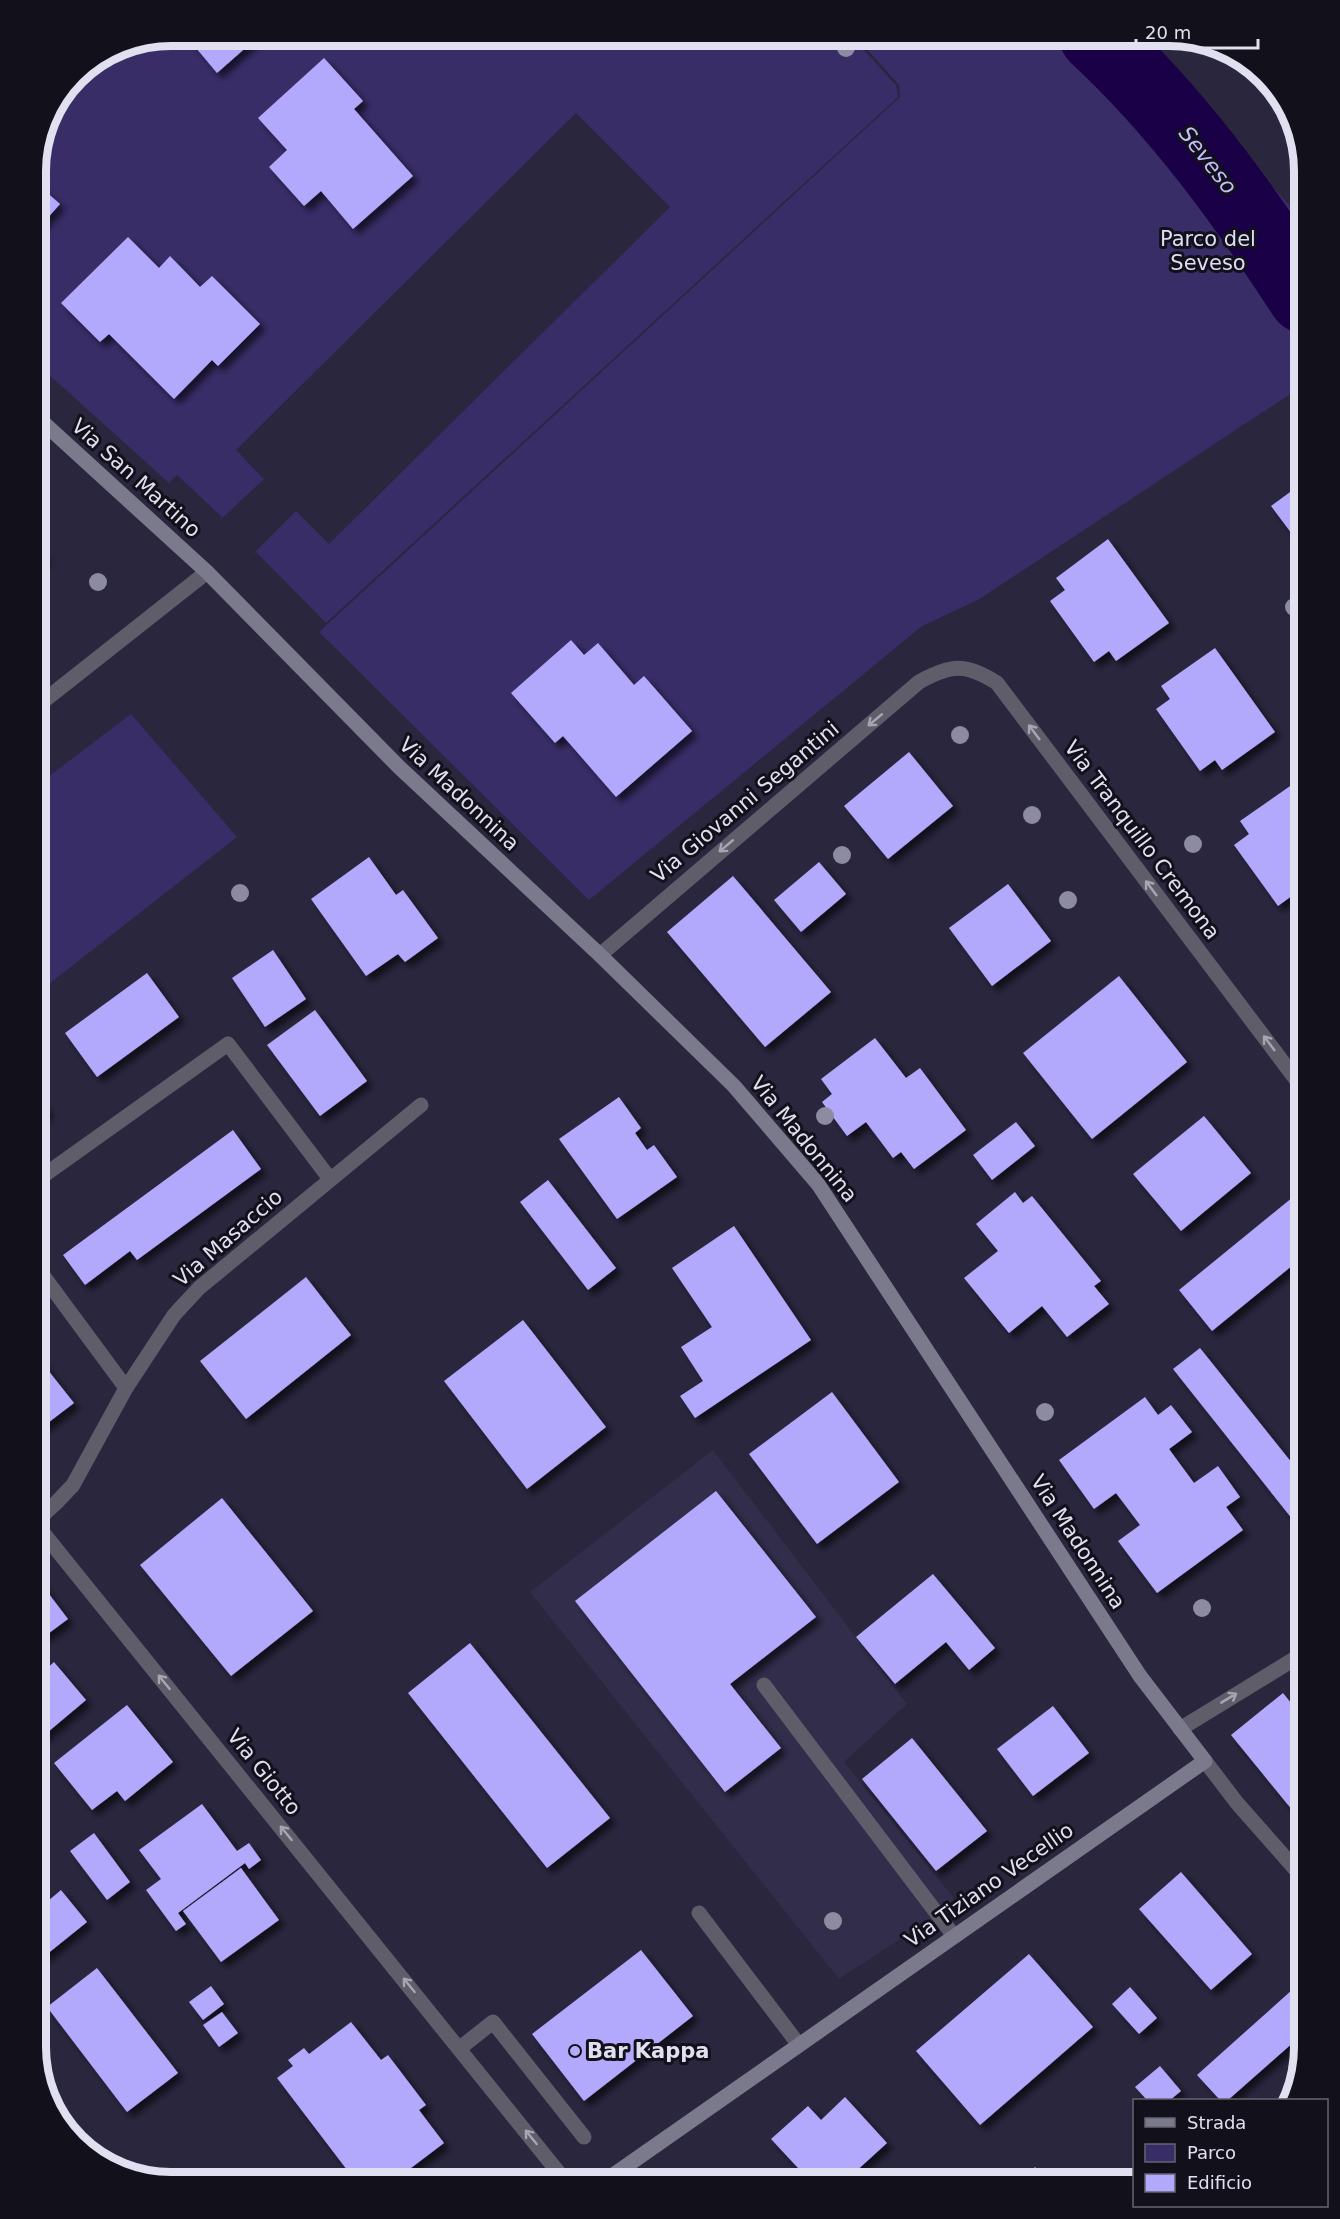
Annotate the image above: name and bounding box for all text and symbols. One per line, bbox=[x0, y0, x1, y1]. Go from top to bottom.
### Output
scale bar bbox=[1136, 12, 1258, 50]
text: 20 m bbox=[1145, 22, 1191, 43]
water label: Seveso bbox=[1174, 121, 1242, 199]
park label: Parco del Seveso bbox=[1160, 227, 1256, 275]
street label: Via San Martino bbox=[67, 414, 205, 542]
one-way arrow bbox=[868, 713, 883, 727]
street label: Via Giovanni Segantini bbox=[646, 716, 844, 888]
one-way arrow bbox=[1027, 724, 1040, 740]
street label: Via Madonnina bbox=[394, 732, 524, 856]
street label: Via Tranquillo Cremona bbox=[1059, 736, 1225, 944]
one-way arrow bbox=[719, 839, 734, 853]
one-way arrow bbox=[1145, 880, 1158, 896]
one-way arrow bbox=[1262, 1036, 1275, 1052]
street label: Via Madonnina bbox=[746, 1071, 862, 1207]
street label: Via Masaccio bbox=[169, 1184, 287, 1292]
street label: Via Madonnina bbox=[1026, 1470, 1130, 1614]
one-way arrow bbox=[157, 1674, 170, 1690]
one-way arrow bbox=[1220, 1691, 1237, 1703]
street label: Via Giotto bbox=[222, 1724, 306, 1820]
street label: Via Tiziano Vecellio bbox=[900, 1818, 1078, 1952]
one-way arrow bbox=[280, 1825, 293, 1841]
one-way arrow bbox=[402, 1977, 415, 1993]
place label: Bar Kappa bbox=[587, 2039, 710, 2063]
marker: Bar Kappa bbox=[568, 2044, 582, 2058]
legend bbox=[1133, 2099, 1328, 2207]
text: Strada bbox=[1187, 2112, 1246, 2133]
one-way arrow bbox=[524, 2129, 537, 2145]
text: Parco bbox=[1187, 2142, 1236, 2163]
text: Edificio bbox=[1187, 2172, 1252, 2193]

